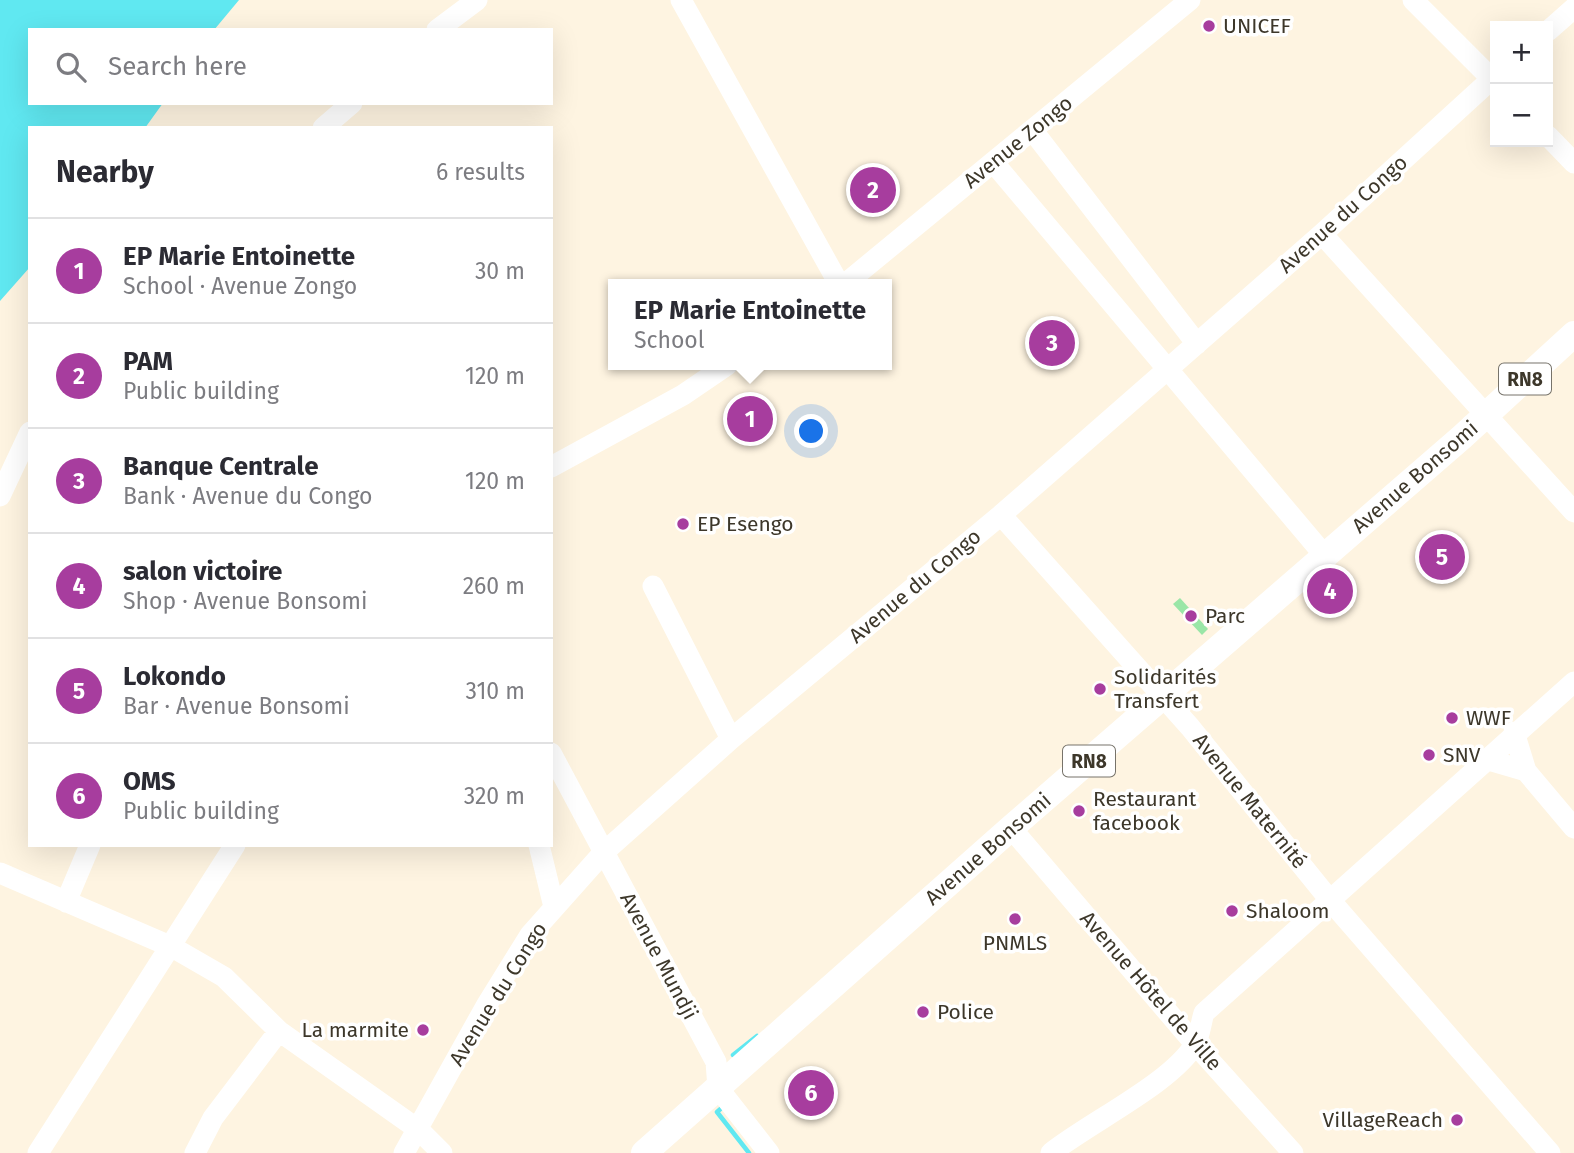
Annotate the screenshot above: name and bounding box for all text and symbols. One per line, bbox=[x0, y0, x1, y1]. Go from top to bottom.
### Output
place label: UNICEF bbox=[1223, 13, 1291, 39]
marker: UNICEF bbox=[1201, 18, 1217, 34]
map controls bbox=[1490, 21, 1553, 147]
button: + bbox=[1490, 21, 1553, 84]
search box bbox=[28, 28, 553, 105]
icon: search bbox=[52, 48, 90, 86]
text: Search here bbox=[108, 51, 247, 82]
button: − bbox=[1490, 84, 1553, 147]
street label: Avenue Zongo bbox=[958, 90, 1078, 194]
street label: Avenue du Congo bbox=[1273, 149, 1413, 279]
text: Nearby bbox=[56, 154, 154, 190]
text: 6 results bbox=[436, 158, 525, 186]
pin: 2 bbox=[850, 164, 896, 216]
text: EP Marie Entoinette bbox=[123, 241, 355, 272]
text: 1 bbox=[74, 257, 84, 285]
text: 30 m bbox=[475, 257, 525, 285]
text: School · Avenue Zongo bbox=[123, 272, 357, 300]
popup bbox=[608, 279, 892, 370]
text: EP Marie Entoinette bbox=[634, 295, 866, 326]
pin: 3 bbox=[1029, 317, 1075, 369]
text: School bbox=[634, 326, 705, 354]
text: PAM bbox=[123, 346, 173, 377]
text: 2 bbox=[73, 362, 85, 390]
text: 120 m bbox=[465, 362, 525, 390]
road number: RN8 bbox=[1499, 364, 1551, 394]
text: Public building bbox=[123, 377, 279, 405]
pin: 1 bbox=[727, 393, 773, 445]
your location bbox=[794, 414, 828, 448]
street label: Avenue Bonsomi bbox=[1347, 415, 1483, 539]
text: Banque Centrale bbox=[123, 451, 319, 482]
text: 3 bbox=[73, 467, 85, 495]
text: 120 m bbox=[465, 467, 525, 495]
text: Bank · Avenue du Congo bbox=[123, 482, 372, 510]
place label: EP Esengo bbox=[697, 511, 794, 537]
marker: EP Esengo bbox=[675, 516, 691, 532]
street label: Avenue du Congo bbox=[844, 523, 986, 649]
pin: 5 bbox=[1419, 531, 1465, 583]
text: salon victoire bbox=[123, 556, 282, 587]
pin: 4 bbox=[1307, 565, 1353, 617]
text: 4 bbox=[73, 572, 86, 600]
text: 260 m bbox=[463, 572, 525, 600]
text: Shop · Avenue Bonsomi bbox=[123, 587, 368, 615]
place label: Parc bbox=[1205, 603, 1245, 629]
marker: Parc bbox=[1183, 608, 1199, 624]
text: Lokondo bbox=[123, 661, 226, 692]
place label: Solidarités Transfert bbox=[1114, 664, 1217, 714]
text: 5 bbox=[73, 677, 85, 705]
text: 310 m bbox=[465, 677, 525, 705]
marker: Solidarités Transfert bbox=[1092, 681, 1108, 697]
text: Bar · Avenue Bonsomi bbox=[123, 692, 350, 720]
place label: WWF bbox=[1466, 705, 1511, 731]
marker: WWF bbox=[1444, 710, 1460, 726]
street label: Avenue Maternité bbox=[1187, 728, 1313, 874]
place label: SNV bbox=[1443, 742, 1481, 768]
road number: RN8 bbox=[1063, 746, 1115, 776]
marker: SNV bbox=[1421, 747, 1437, 763]
text: OMS bbox=[123, 766, 176, 797]
text: 6 bbox=[73, 782, 85, 810]
text: 320 m bbox=[464, 782, 525, 810]
place label: Restaurant facebook bbox=[1093, 786, 1197, 836]
street label: Avenue Bonsomi bbox=[920, 787, 1056, 911]
text: Public building bbox=[123, 797, 279, 825]
marker: Restaurant facebook bbox=[1071, 803, 1087, 819]
street label: Avenue Mundji bbox=[615, 888, 703, 1024]
place label: Shaloom bbox=[1246, 898, 1330, 924]
marker: Shaloom bbox=[1224, 903, 1240, 919]
street label: Avenue Hôtel de Ville bbox=[1075, 906, 1227, 1076]
marker: PNMLS bbox=[1007, 911, 1023, 927]
street label: Avenue du Congo bbox=[443, 917, 553, 1071]
place label: PNMLS bbox=[983, 930, 1047, 956]
place label: Police bbox=[937, 999, 994, 1025]
marker: Police bbox=[915, 1004, 931, 1020]
place label: La marmite bbox=[302, 1017, 409, 1043]
marker: La marmite bbox=[415, 1022, 431, 1038]
pin: 6 bbox=[788, 1067, 834, 1119]
place label: VillageReach bbox=[1323, 1107, 1443, 1133]
marker: VillageReach bbox=[1449, 1112, 1465, 1128]

